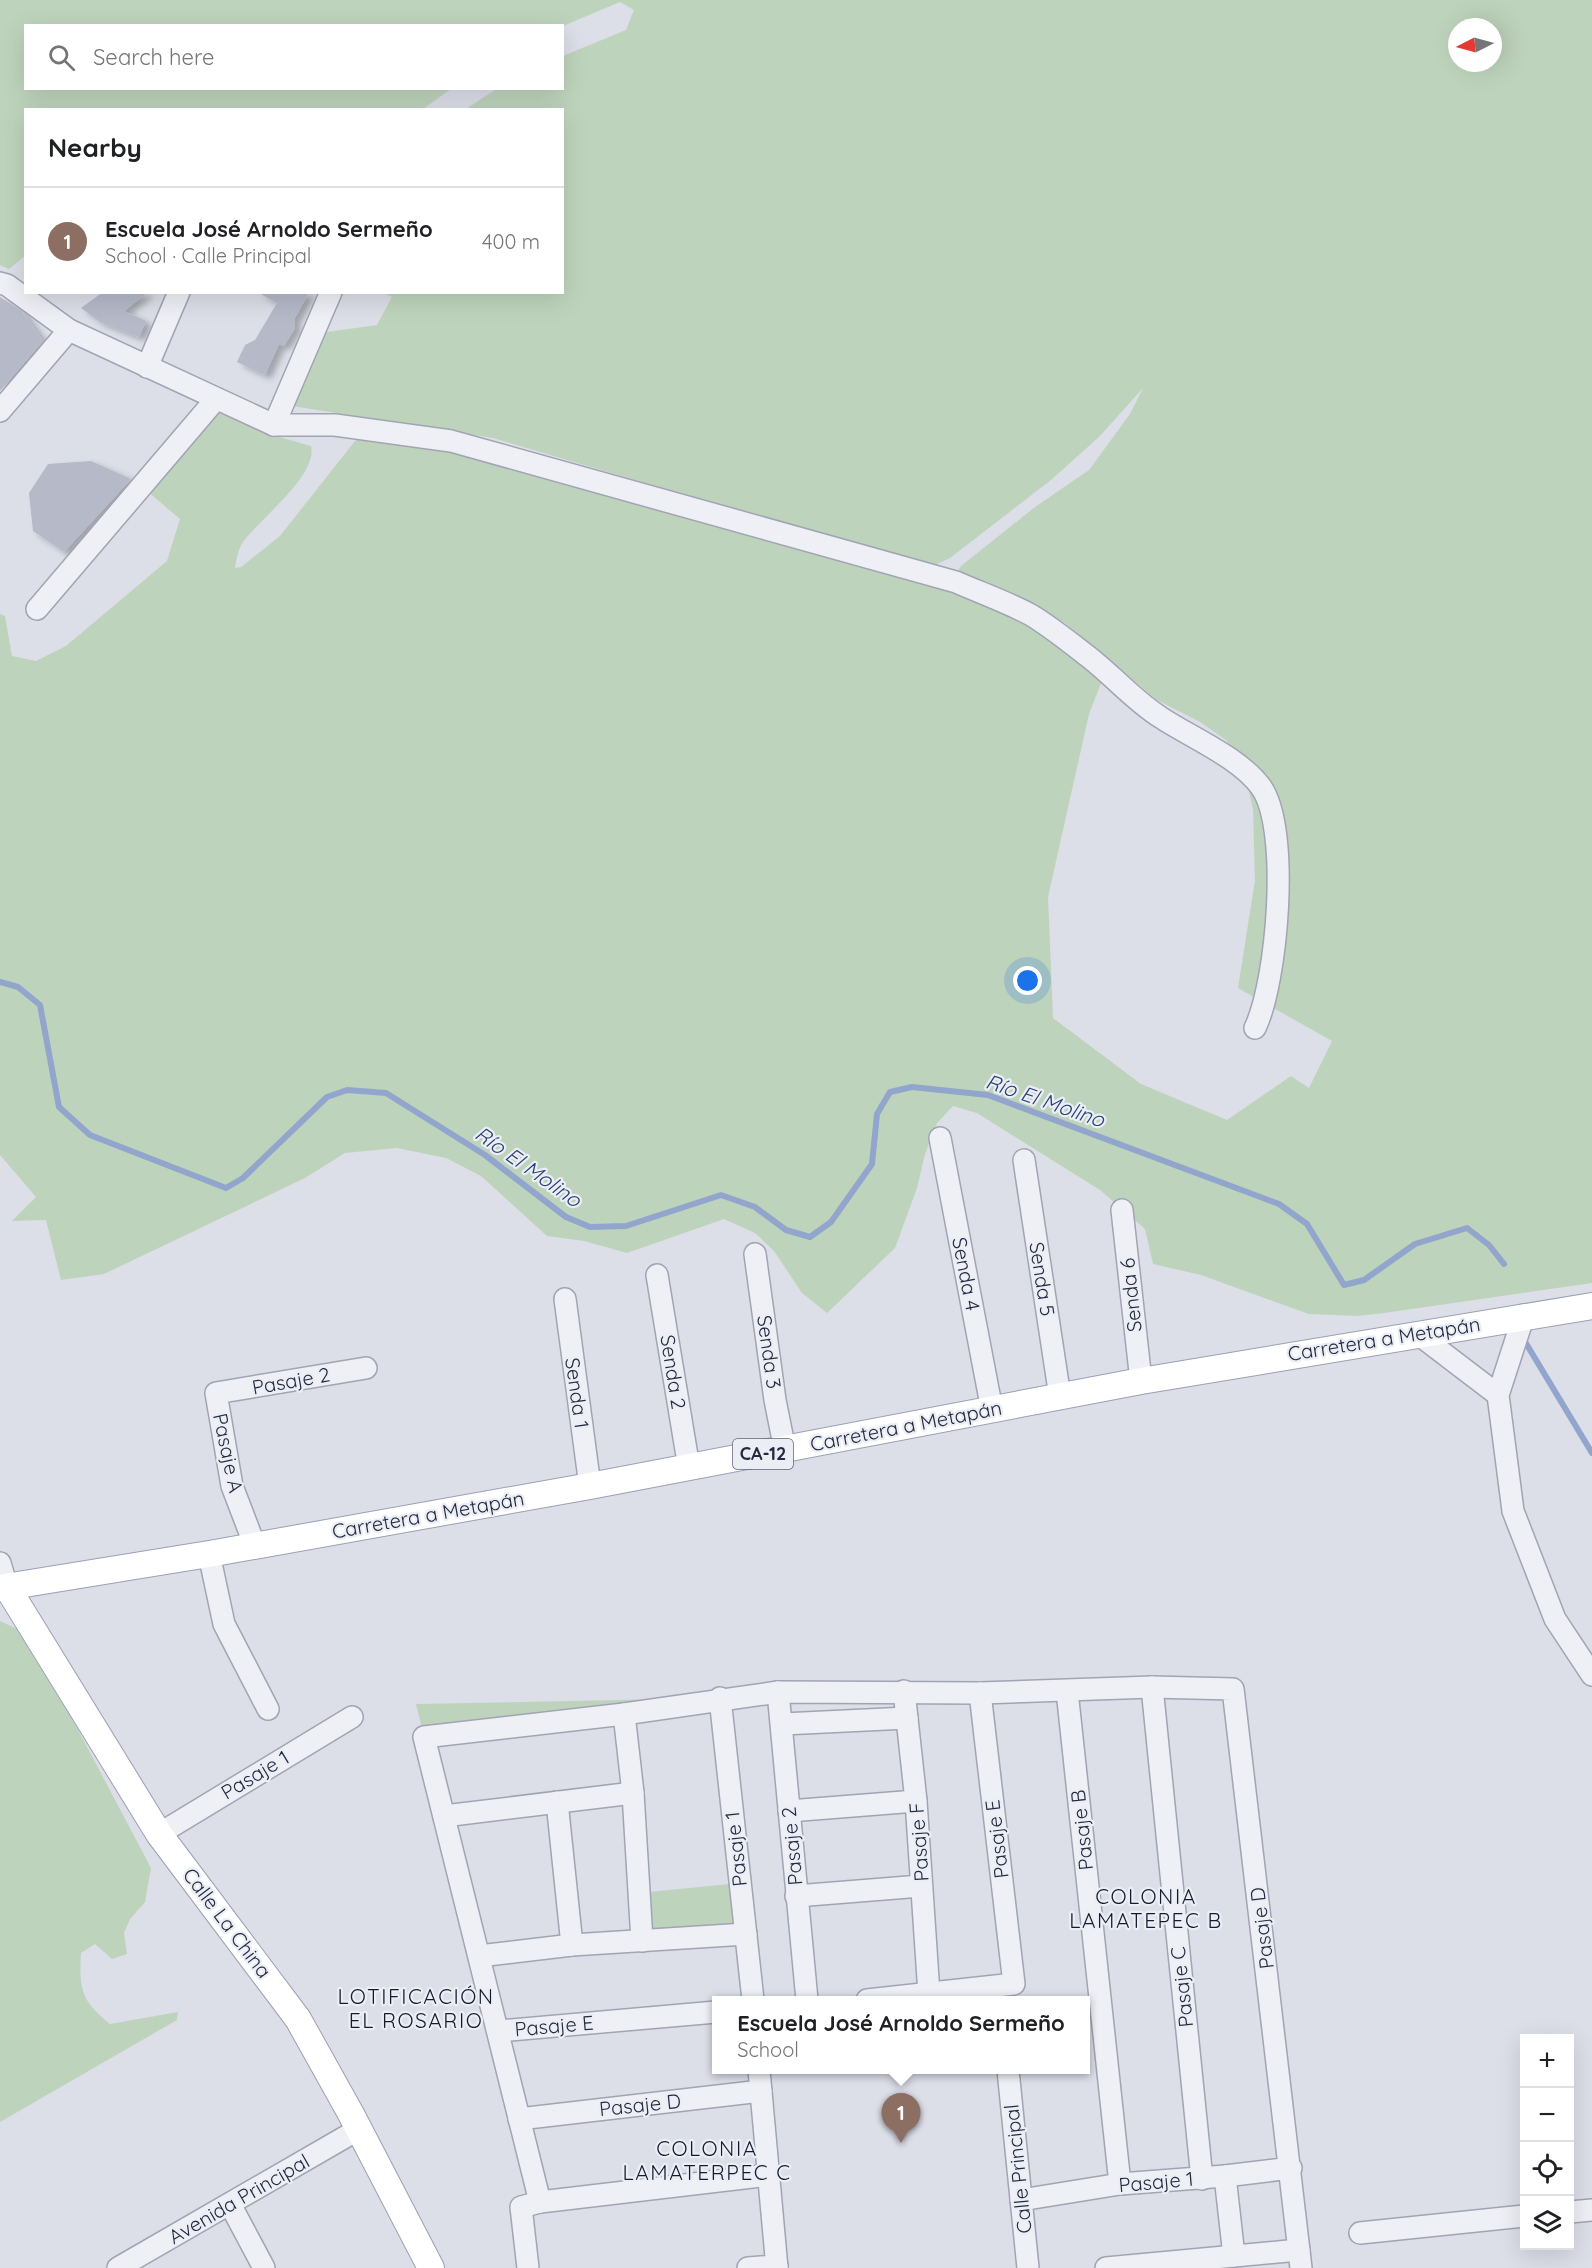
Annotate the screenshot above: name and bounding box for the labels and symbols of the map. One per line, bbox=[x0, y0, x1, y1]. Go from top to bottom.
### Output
north arrow bbox=[1448, 18, 1502, 72]
your location bbox=[1013, 966, 1042, 995]
water label: Río El Molino bbox=[983, 1068, 1109, 1133]
water label: Río El Molino bbox=[470, 1120, 588, 1213]
street label: Senda 4 bbox=[947, 1235, 986, 1313]
street label: Senda 5 bbox=[1024, 1240, 1061, 1318]
street label: Senda 6 bbox=[1114, 1256, 1147, 1333]
street label: Carretera a Metapán bbox=[1286, 1311, 1482, 1366]
street label: Senda 3 bbox=[752, 1313, 787, 1390]
street label: Senda 2 bbox=[655, 1333, 692, 1411]
street label: Senda 1 bbox=[560, 1356, 595, 1430]
street label: Pasaje 2 bbox=[250, 1361, 332, 1400]
street label: Carretera a Metapán bbox=[808, 1395, 1004, 1456]
street label: Pasaje A bbox=[208, 1411, 249, 1495]
road number: CA-12 bbox=[733, 1439, 793, 1469]
street label: Carretera a Metapán bbox=[330, 1485, 526, 1544]
street label: Pasaje 1 bbox=[216, 1744, 293, 1805]
street label: Pasaje B bbox=[1065, 1789, 1098, 1872]
street label: Pasaje E bbox=[979, 1798, 1014, 1880]
street label: Pasaje F bbox=[903, 1802, 934, 1882]
street label: Pasaje 2 bbox=[776, 1806, 807, 1886]
street label: Pasaje 1 bbox=[719, 1810, 752, 1888]
street label: Calle La China bbox=[178, 1863, 277, 1983]
district label: COLONIA LAMATEPEC B bbox=[1069, 1883, 1223, 1933]
street label: Pasaje D bbox=[1244, 1886, 1279, 1970]
street label: Pasaje C bbox=[1165, 1946, 1198, 2029]
district label: LOTIFICACIÓN EL ROSARIO bbox=[337, 1983, 495, 2033]
street label: Pasaje E bbox=[513, 2010, 594, 2041]
street label: Pasaje D bbox=[598, 2088, 682, 2121]
pin: 1 bbox=[882, 2094, 920, 2143]
street label: Calle Principal bbox=[998, 2103, 1037, 2235]
district label: COLONIA LAMATERPEC C bbox=[623, 2135, 791, 2185]
street label: Avenida Principal bbox=[164, 2148, 314, 2249]
street label: Pasaje 1 bbox=[1117, 2166, 1194, 2197]

